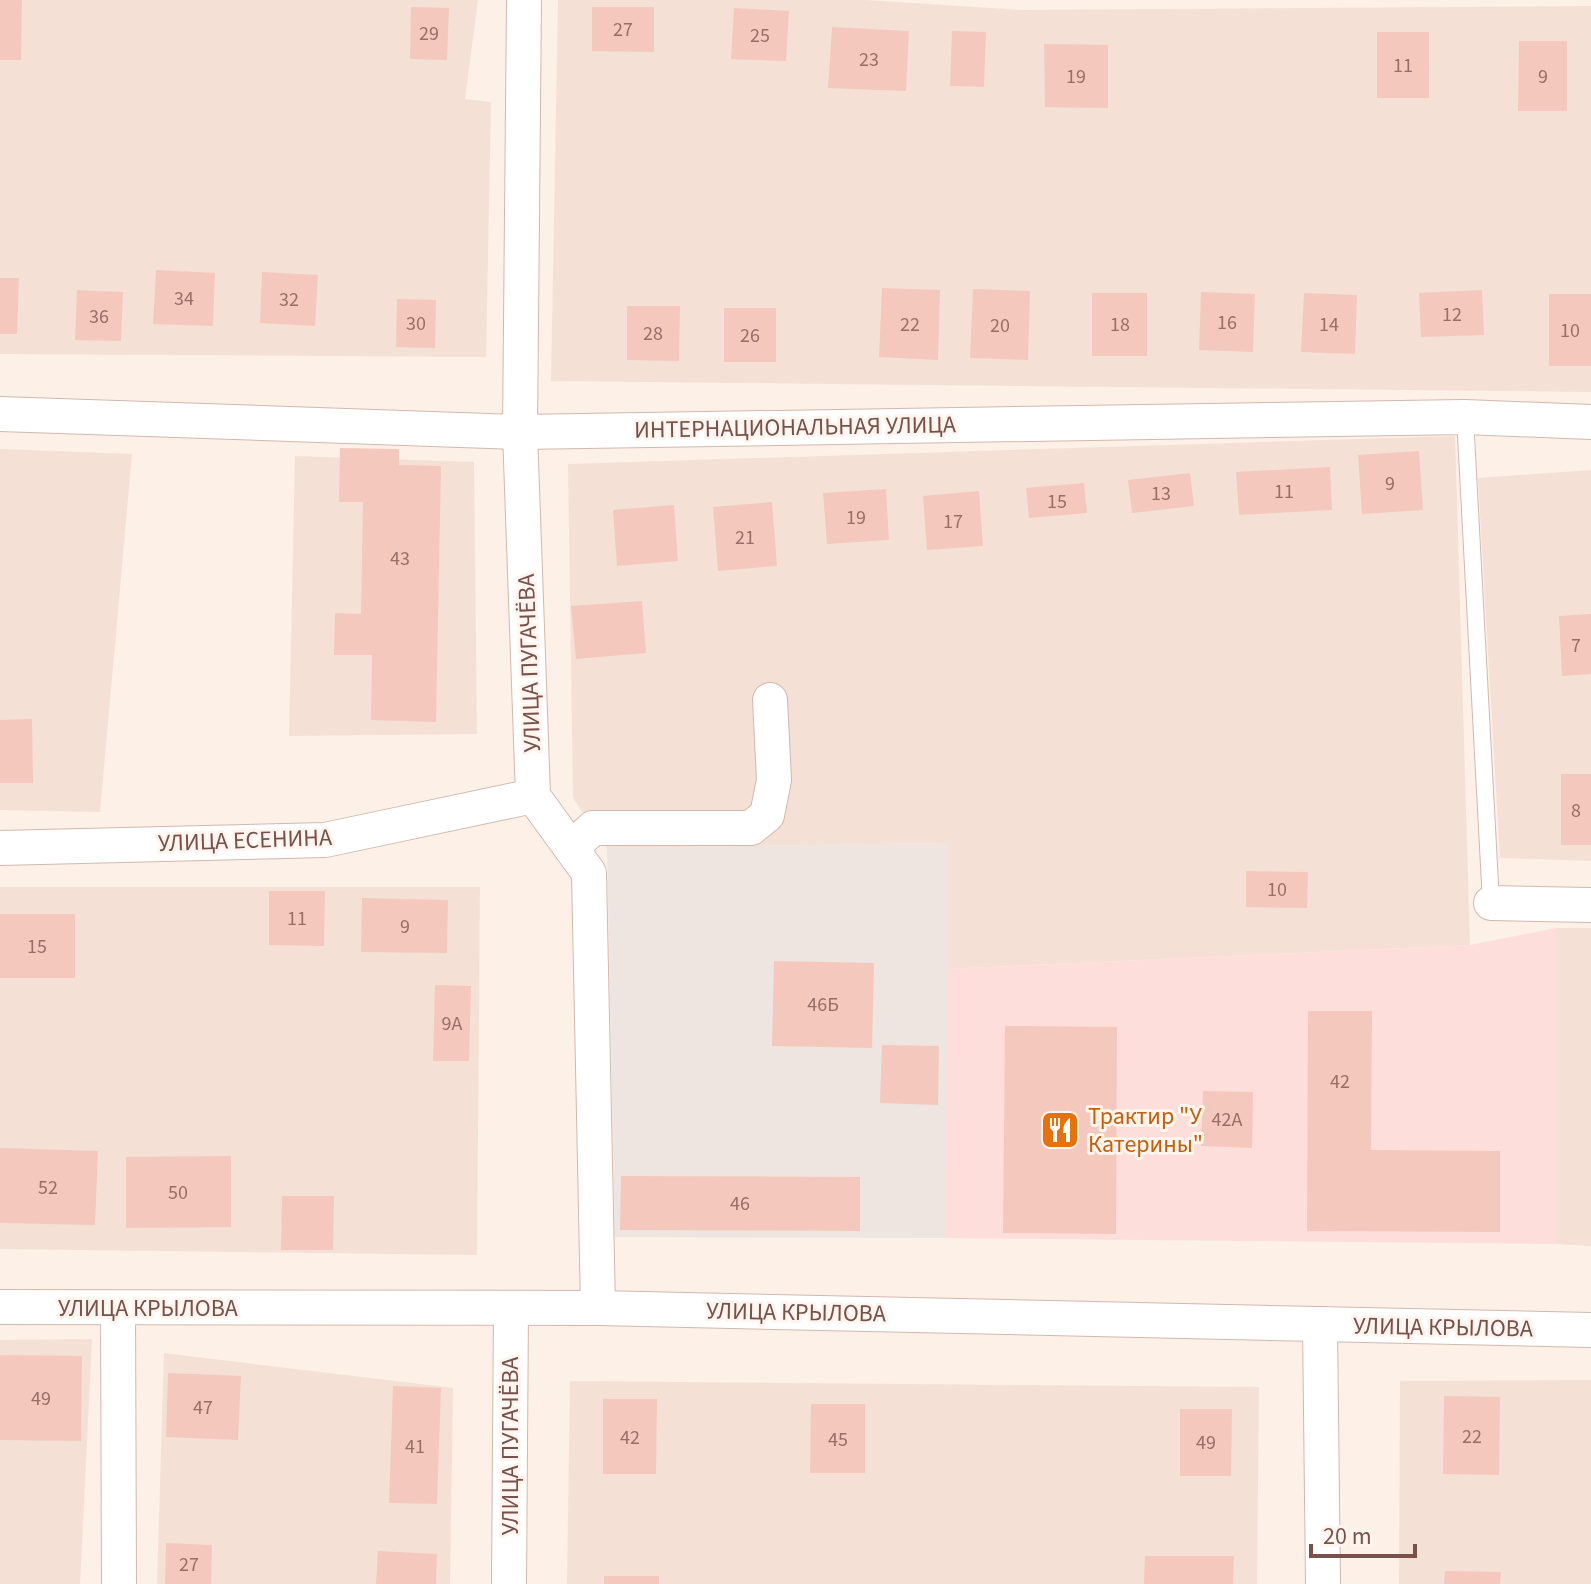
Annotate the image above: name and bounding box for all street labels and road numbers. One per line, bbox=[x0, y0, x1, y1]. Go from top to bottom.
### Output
street label: ИНТЕРНАЦИОНАЛЬНАЯ УЛИЦА bbox=[634, 407, 956, 448]
street label: УЛИЦА ПУГАЧЁВА bbox=[509, 573, 550, 753]
street label: УЛИЦА ЕСЕНИНА bbox=[157, 820, 333, 861]
street label: УЛИЦА КРЫЛОВА bbox=[58, 1291, 238, 1326]
street label: УЛИЦА КРЫЛОВА bbox=[706, 1293, 886, 1332]
street label: УЛИЦА КРЫЛОВА bbox=[1353, 1308, 1533, 1347]
street label: УЛИЦА ПУГАЧЁВА bbox=[493, 1357, 528, 1535]

